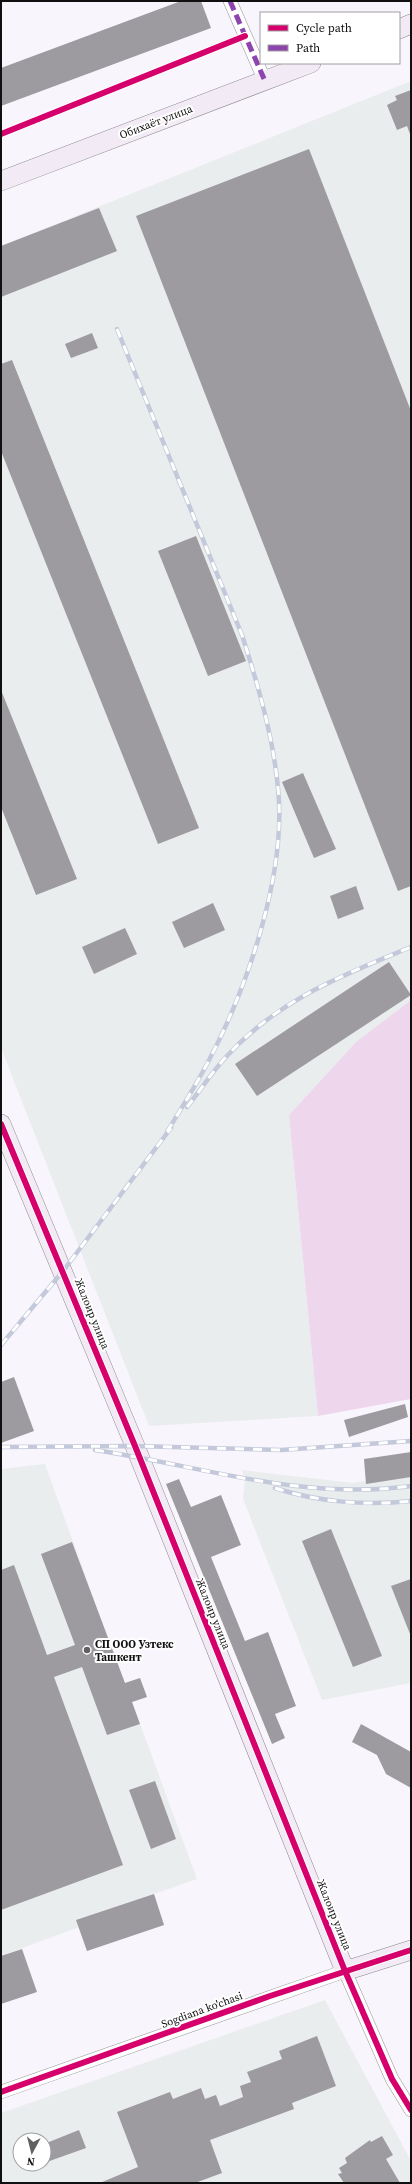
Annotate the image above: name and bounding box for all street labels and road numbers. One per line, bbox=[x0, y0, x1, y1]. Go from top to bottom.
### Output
street label: Обихаёт улица bbox=[117, 101, 195, 143]
street label: Жалоир улица bbox=[71, 1276, 113, 1352]
street label: Жалоир улица bbox=[192, 1576, 234, 1652]
street label: Жалоир улица bbox=[313, 1877, 355, 1953]
street label: Sogdiana ko'chasi bbox=[159, 1988, 245, 2032]

